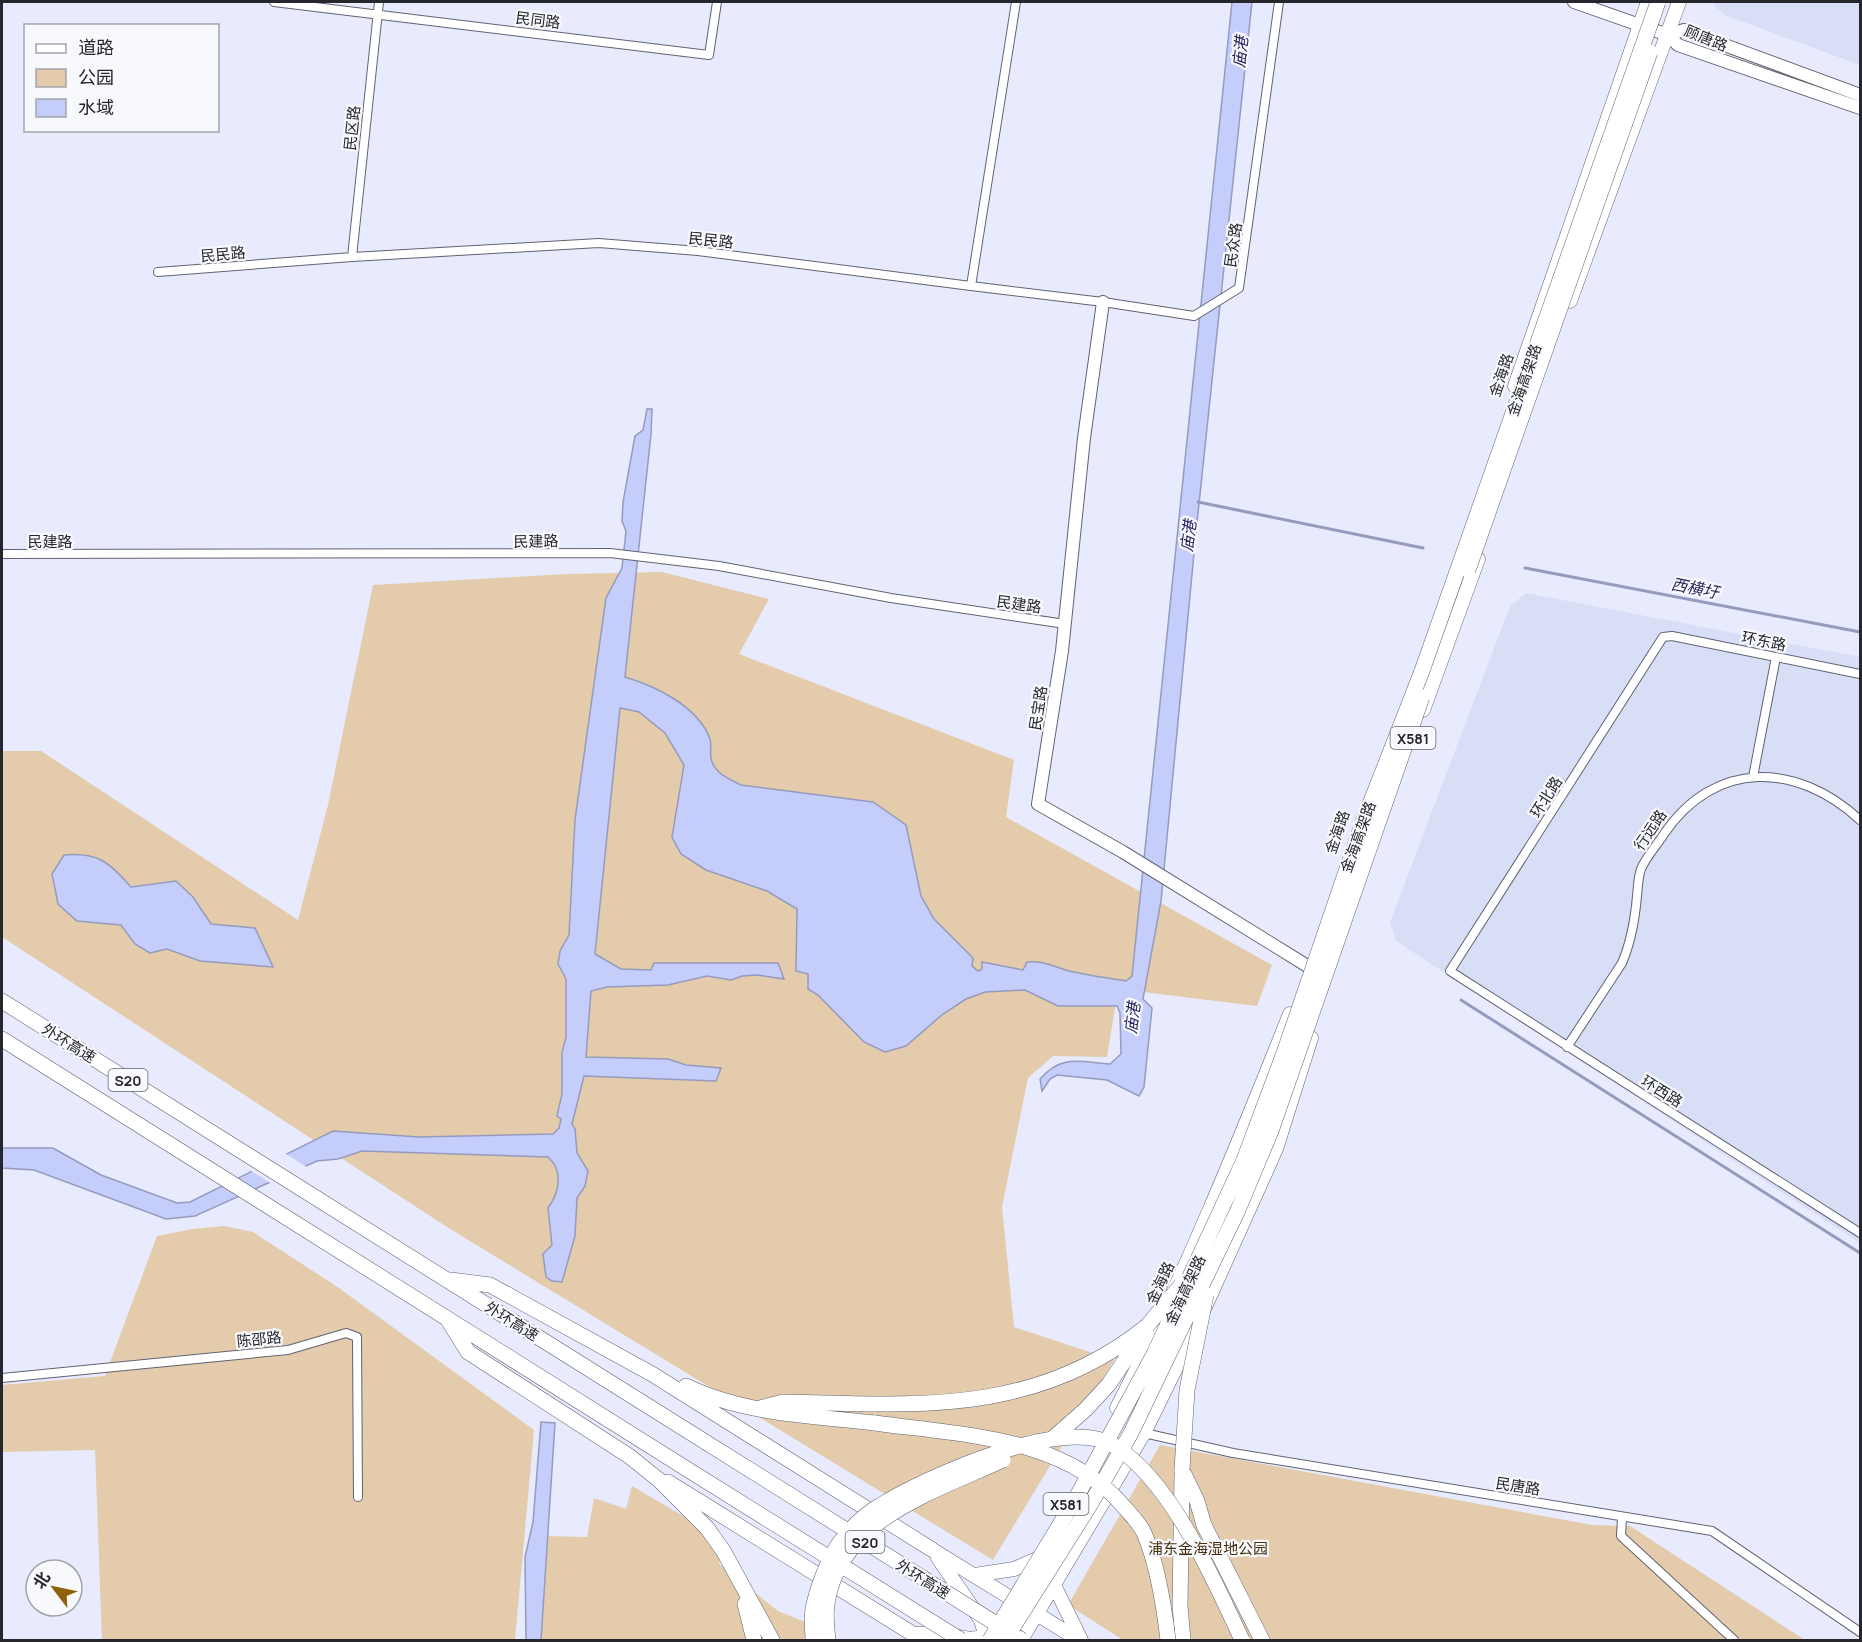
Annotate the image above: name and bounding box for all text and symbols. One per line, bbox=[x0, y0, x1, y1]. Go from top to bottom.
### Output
street label: 民同路 bbox=[514, 7, 562, 33]
street label: 顾唐路 bbox=[1681, 20, 1731, 56]
legend bbox=[24, 24, 219, 132]
water label: 庙港 bbox=[1227, 33, 1253, 69]
text: 道路 bbox=[78, 35, 114, 59]
text: 公园 bbox=[78, 65, 114, 89]
text: 水域 bbox=[78, 95, 114, 119]
street label: 民区路 bbox=[339, 105, 365, 151]
street label: 民众路 bbox=[1219, 221, 1247, 269]
street label: 民民路 bbox=[688, 227, 734, 253]
street label: 民民路 bbox=[200, 242, 246, 266]
street label: 金海高架路 bbox=[1502, 341, 1546, 419]
street label: 金海路 bbox=[1484, 350, 1518, 400]
water label: 庙港 bbox=[1175, 517, 1201, 553]
street label: 民建路 bbox=[513, 530, 559, 552]
street label: 民建路 bbox=[27, 531, 73, 552]
water label: 西横圩 bbox=[1669, 573, 1723, 604]
street label: 民建路 bbox=[995, 590, 1043, 618]
street label: 环东路 bbox=[1740, 626, 1788, 656]
street label: 民宝路 bbox=[1024, 684, 1052, 732]
road number: X581 bbox=[1390, 727, 1436, 749]
street label: 环北路 bbox=[1525, 772, 1567, 822]
street label: 金海高架路 bbox=[1335, 798, 1381, 876]
street label: 行远路 bbox=[1629, 805, 1671, 855]
street label: 金海路 bbox=[1320, 807, 1354, 857]
water label: 庙港 bbox=[1119, 999, 1145, 1035]
street label: 外环高速 bbox=[38, 1018, 100, 1068]
road number: S20 bbox=[108, 1069, 148, 1091]
street label: 环西路 bbox=[1637, 1070, 1687, 1112]
street label: 金海高架路 bbox=[1160, 1252, 1210, 1328]
street label: 金海路 bbox=[1141, 1258, 1179, 1308]
street label: 外环高速 bbox=[481, 1296, 543, 1346]
street label: 陈邵路 bbox=[236, 1326, 282, 1352]
street label: 民唐路 bbox=[1494, 1472, 1542, 1500]
road number: X581 bbox=[1044, 1493, 1088, 1515]
road number: S20 bbox=[846, 1531, 884, 1553]
park label: 浦东金海湿地公园 bbox=[1148, 1538, 1268, 1559]
street label: 外环高速 bbox=[892, 1554, 954, 1604]
north arrow bbox=[24, 1558, 84, 1618]
text: 北 bbox=[28, 1567, 55, 1593]

